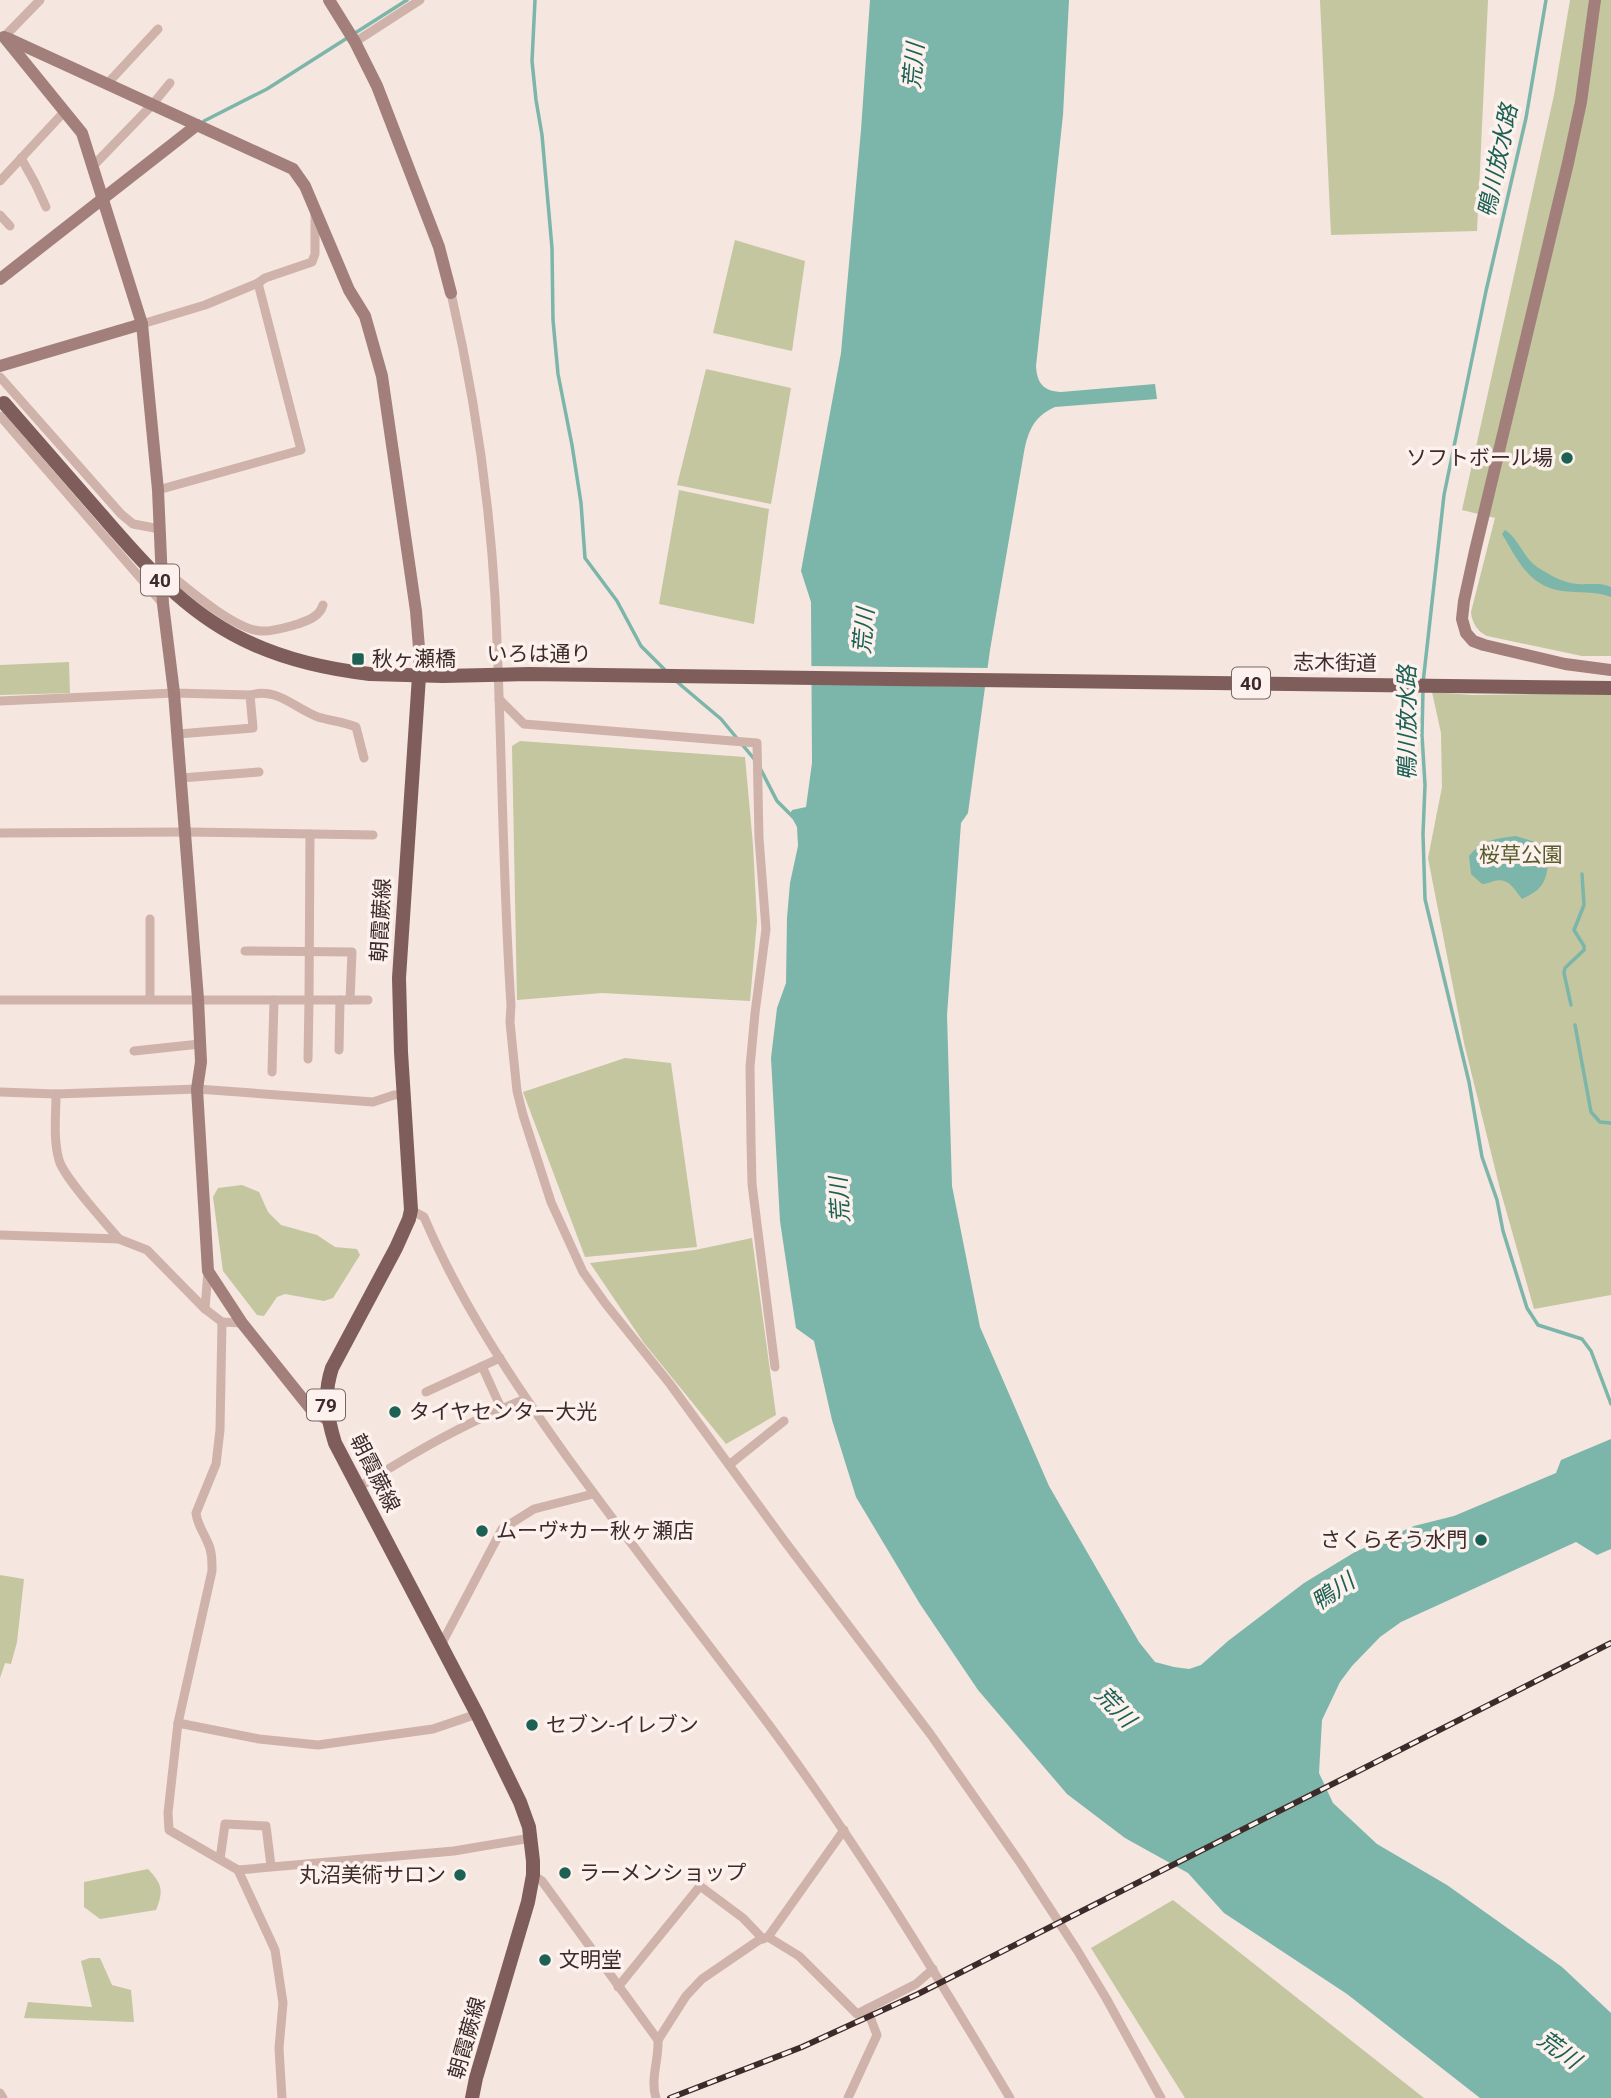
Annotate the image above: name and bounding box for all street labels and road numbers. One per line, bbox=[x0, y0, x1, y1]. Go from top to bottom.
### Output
road number: 40 bbox=[141, 565, 179, 596]
street label: いろは通り bbox=[487, 642, 592, 666]
street label: 志木街道 bbox=[1293, 650, 1377, 676]
road number: 40 bbox=[1232, 668, 1270, 698]
street label: 朝霞蕨線 bbox=[367, 877, 395, 963]
road number: 79 bbox=[307, 1390, 345, 1420]
street label: 朝霞蕨線 bbox=[345, 1430, 405, 1516]
street label: 朝霞蕨線 bbox=[444, 1994, 490, 2082]

